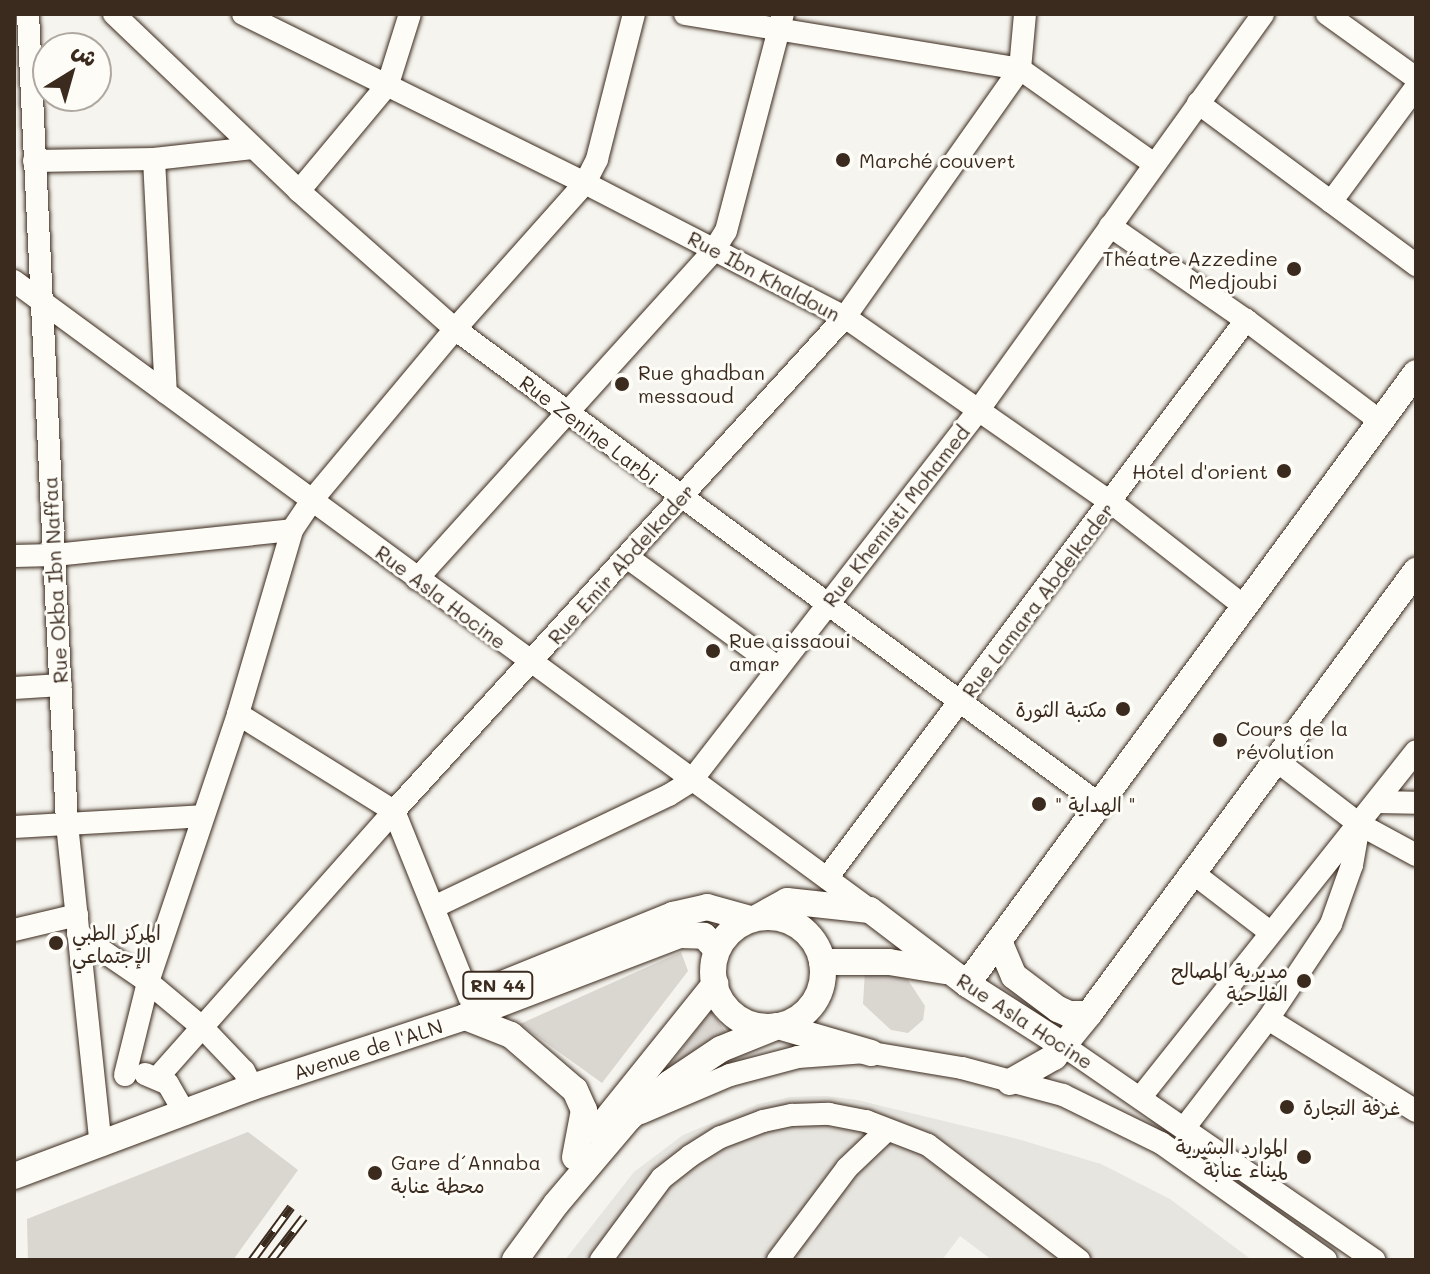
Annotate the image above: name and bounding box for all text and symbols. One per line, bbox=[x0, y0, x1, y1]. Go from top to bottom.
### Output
north arrow bbox=[32, 32, 112, 112]
text: ش bbox=[67, 35, 104, 73]
place label: Marché couvert bbox=[859, 148, 1016, 172]
marker: Marché couvert bbox=[834, 151, 852, 169]
street label: Rue Ibn Khaldoun bbox=[684, 226, 844, 326]
place label: Théatre Azzedine Medjoubi bbox=[1102, 246, 1278, 293]
marker: Théatre Azzedine Medjoubi bbox=[1285, 260, 1303, 278]
place label: Rue ghadban messaoud bbox=[638, 360, 765, 407]
street label: Rue Zenine Larbi bbox=[515, 370, 663, 490]
marker: Rue ghadban messaoud bbox=[613, 375, 631, 393]
street label: Rue Khemisti Mohamed bbox=[818, 420, 974, 612]
place label: Hotel d'orient bbox=[1132, 459, 1268, 483]
marker: Hotel d'orient bbox=[1275, 462, 1293, 480]
street label: Rue Okba Ibn Naffaa bbox=[38, 476, 72, 684]
street label: Rue Emir Abdelkader bbox=[543, 479, 699, 649]
street label: Rue Lamara Abdelkader bbox=[957, 498, 1119, 702]
street label: Rue Asla Hocine bbox=[371, 540, 511, 654]
place label: Rue aissaoui amar bbox=[729, 628, 851, 675]
marker: Rue aissaoui amar bbox=[704, 642, 722, 660]
place label: مكتبة الثورة bbox=[1015, 697, 1107, 721]
marker: مكتبة الثورة bbox=[1114, 700, 1132, 718]
place label: Cours de la révolution bbox=[1236, 716, 1348, 763]
marker: Cours de la révolution bbox=[1211, 731, 1229, 749]
place label: " الهداية " bbox=[1055, 792, 1135, 816]
marker: " الهداية " bbox=[1030, 795, 1048, 813]
place label: المركز الطبي الإجتماعي bbox=[72, 920, 161, 967]
marker: المركز الطبي الإجتماعي bbox=[47, 934, 65, 952]
place label: مديرية المصالح الفلاحية bbox=[1171, 958, 1288, 1005]
street label: Rue Asla Hocine bbox=[952, 968, 1098, 1074]
road number: RN 44 bbox=[462, 971, 534, 999]
marker: مديرية المصالح الفلاحية bbox=[1295, 972, 1313, 990]
street label: Avenue de l'ALN bbox=[290, 1014, 446, 1084]
place label: غرفة التجارة bbox=[1303, 1095, 1400, 1119]
marker: غرفة التجارة bbox=[1278, 1098, 1296, 1116]
place label: الموارد البشرية لميناء عنابة bbox=[1176, 1134, 1288, 1181]
marker: الموارد البشرية لميناء عنابة bbox=[1295, 1148, 1313, 1166]
place label: Gare d´Annaba محطة عنابة bbox=[391, 1150, 541, 1197]
marker: Gare d´Annaba محطة عنابة bbox=[366, 1164, 384, 1182]

